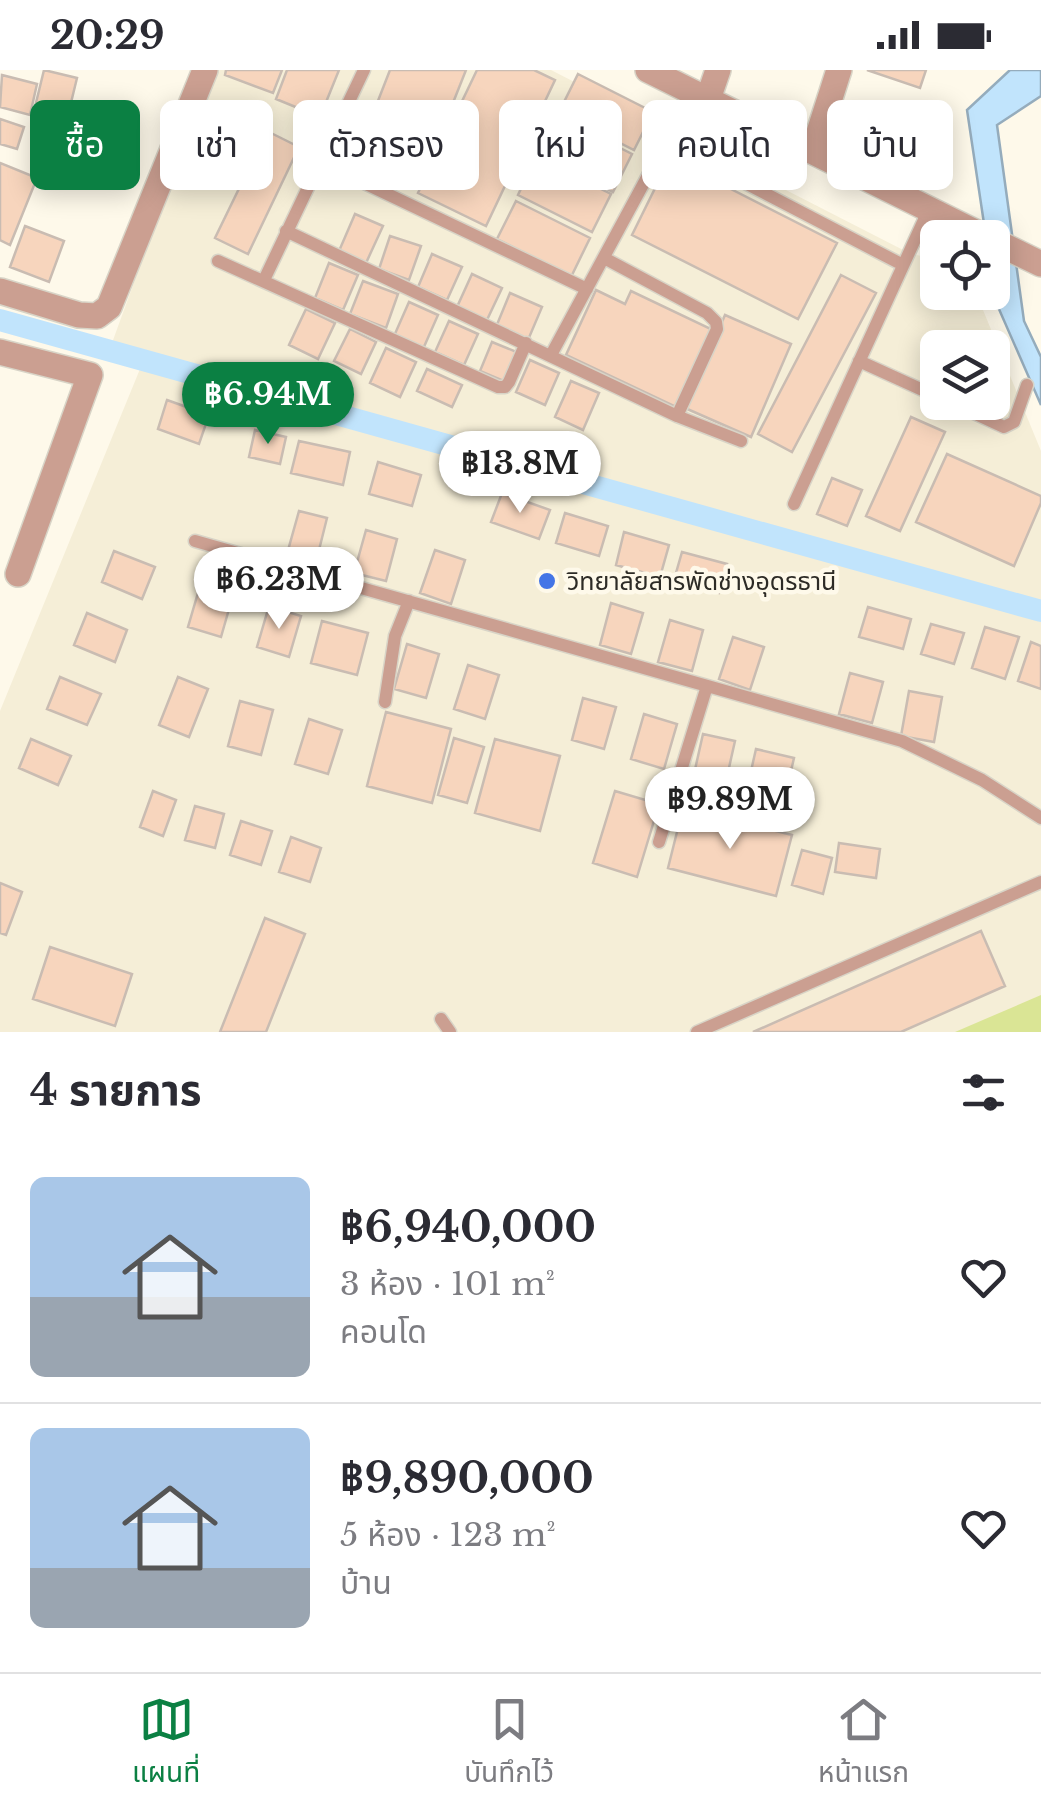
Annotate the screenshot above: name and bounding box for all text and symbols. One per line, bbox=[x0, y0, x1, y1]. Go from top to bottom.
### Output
text: 20:29 bbox=[50, 12, 165, 59]
chip: ซื้อ bbox=[30, 100, 140, 190]
chip: เช่า bbox=[160, 100, 273, 190]
chip: ตัวกรอง bbox=[293, 100, 479, 190]
chip: ใหม่ bbox=[499, 100, 622, 190]
chip: คอนโด bbox=[642, 100, 807, 190]
chip: บ้าน bbox=[827, 100, 953, 190]
map controls bbox=[920, 220, 1010, 420]
button: locate bbox=[920, 220, 1010, 310]
button: layers bbox=[920, 330, 1010, 420]
pin: ฿6.94M bbox=[187, 362, 349, 447]
text: ฿6.94M bbox=[204, 374, 332, 414]
pin: ฿13.8M bbox=[439, 431, 601, 516]
text: ฿13.8M bbox=[461, 443, 579, 483]
pin: ฿6.23M bbox=[198, 547, 360, 632]
text: ฿6.23M bbox=[216, 559, 342, 599]
place label: วิทยาลัยสารพัดช่างอุดรธานี bbox=[567, 566, 836, 597]
marker: วิทยาลัยสารพัดช่างอุดรธานี bbox=[536, 570, 558, 592]
pin: ฿9.89M bbox=[649, 767, 811, 852]
text: ฿9.89M bbox=[667, 779, 793, 819]
text: 4 รายการ bbox=[30, 1064, 201, 1116]
icon: filters bbox=[956, 1065, 1011, 1120]
text: ฿6,940,000 bbox=[340, 1201, 596, 1253]
icon: home bbox=[110, 1217, 230, 1337]
icon: heart bbox=[956, 1250, 1011, 1305]
text: 3 ห้อง · 101 m² bbox=[340, 1264, 555, 1304]
text: คอนโด bbox=[340, 1312, 427, 1352]
text: ฿9,890,000 bbox=[340, 1452, 594, 1504]
icon: home bbox=[110, 1468, 230, 1588]
icon: heart bbox=[956, 1501, 1011, 1556]
text: 5 ห้อง · 123 m² bbox=[340, 1515, 556, 1555]
text: บ้าน bbox=[340, 1563, 392, 1603]
tab: แผนที่ bbox=[132, 1692, 200, 1795]
tab: บันทึกไว้ bbox=[464, 1692, 554, 1795]
tab: หน้าแรก bbox=[818, 1692, 909, 1795]

